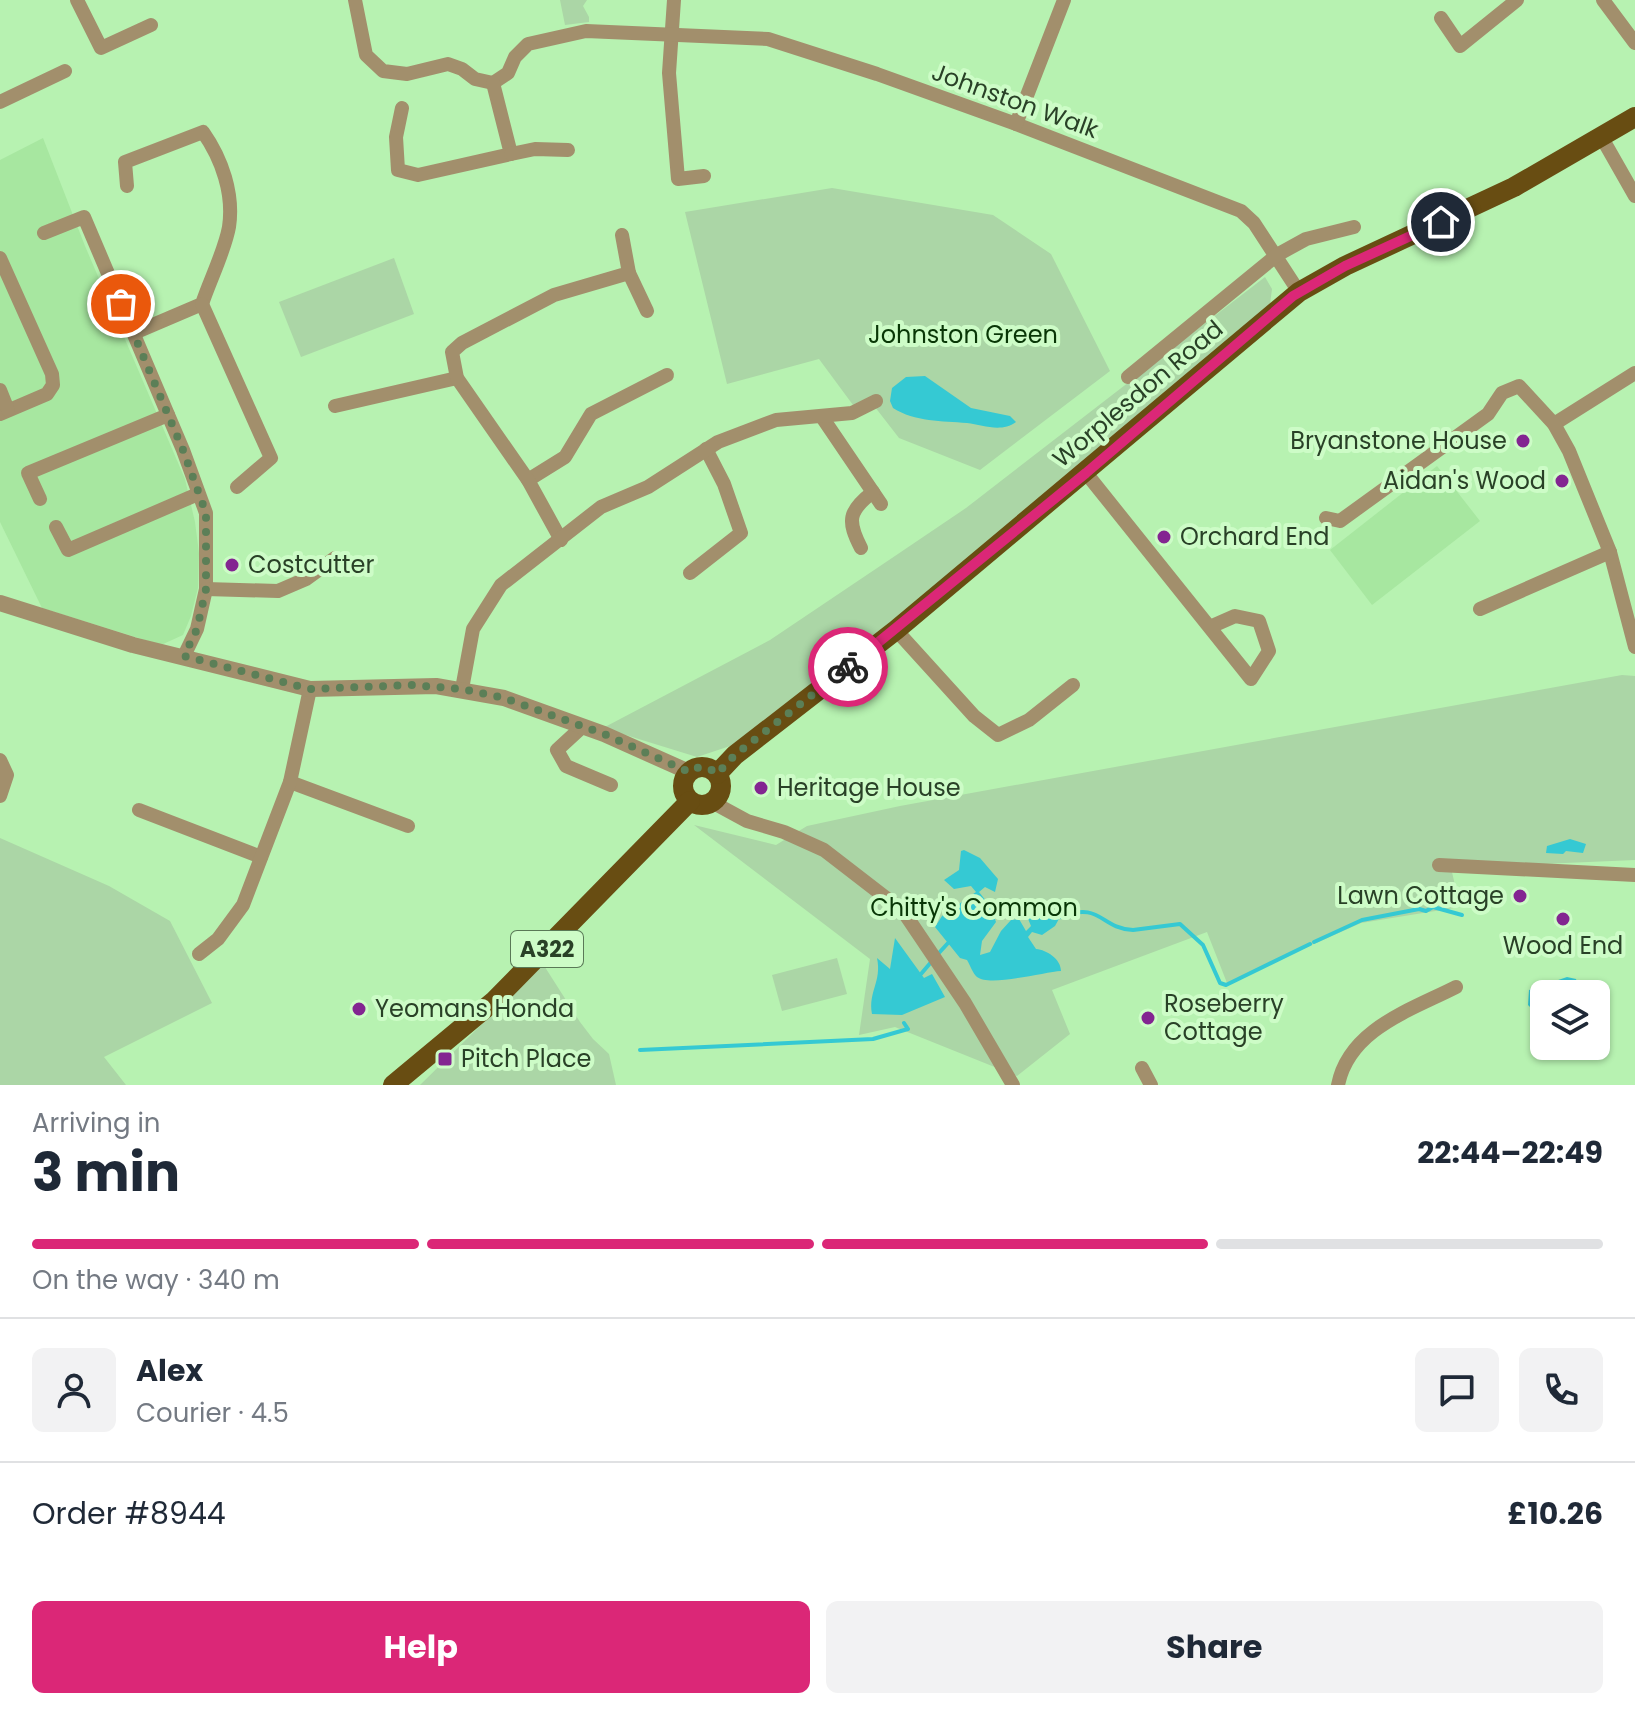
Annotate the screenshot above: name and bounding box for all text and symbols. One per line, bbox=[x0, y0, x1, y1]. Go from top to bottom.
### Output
street label: Johnston Walk bbox=[927, 55, 1104, 146]
pin bbox=[1407, 188, 1475, 256]
icon: home bbox=[1419, 200, 1463, 244]
pin bbox=[87, 270, 155, 338]
icon: bag bbox=[99, 282, 143, 326]
street label: Worplesdon Road bbox=[1045, 313, 1230, 475]
park label: Johnston Green bbox=[868, 318, 1058, 351]
place label: Bryanstone House bbox=[1290, 424, 1507, 457]
marker: Bryanstone House bbox=[1514, 432, 1532, 450]
place label: Aidan's Wood bbox=[1383, 464, 1546, 497]
marker: Aidan's Wood bbox=[1553, 472, 1571, 490]
place label: Orchard End bbox=[1180, 520, 1329, 553]
marker: Orchard End bbox=[1155, 528, 1173, 546]
place label: Costcutter bbox=[248, 548, 374, 581]
marker: Costcutter bbox=[223, 556, 241, 574]
courier bbox=[808, 627, 888, 707]
icon: bike bbox=[826, 645, 870, 689]
place label: Heritage House bbox=[777, 771, 961, 804]
marker: Heritage House bbox=[752, 779, 770, 797]
place label: Lawn Cottage bbox=[1337, 879, 1504, 912]
marker: Lawn Cottage bbox=[1511, 887, 1529, 905]
park label: Chitty's Common bbox=[870, 891, 1078, 924]
marker: Wood End bbox=[1554, 910, 1572, 928]
place label: Wood End bbox=[1503, 929, 1623, 962]
road number: A322 bbox=[511, 931, 583, 967]
map controls bbox=[1530, 980, 1610, 1060]
button: layers bbox=[1530, 980, 1610, 1060]
place label: Roseberry Cottage bbox=[1164, 987, 1284, 1048]
place label: Yeomans Honda bbox=[375, 992, 574, 1025]
marker: Yeomans Honda bbox=[350, 1000, 368, 1018]
marker: Roseberry Cottage bbox=[1139, 1009, 1157, 1027]
place label: Pitch Place bbox=[461, 1042, 591, 1075]
marker: Pitch Place bbox=[436, 1050, 454, 1068]
text: Arriving in bbox=[32, 1105, 161, 1141]
text: 22:44–22:49 bbox=[1417, 1131, 1603, 1174]
text: 3 min bbox=[32, 1136, 180, 1209]
text: On the way · 340 m bbox=[32, 1262, 280, 1298]
button: person bbox=[32, 1348, 116, 1432]
button: chat bbox=[1415, 1348, 1499, 1432]
button: phone bbox=[1519, 1348, 1603, 1432]
text: Alex bbox=[136, 1349, 203, 1392]
text: Courier · 4.5 bbox=[136, 1395, 289, 1431]
text: Order #8944 bbox=[32, 1492, 226, 1535]
text: £10.26 bbox=[1508, 1492, 1603, 1535]
button: Help bbox=[32, 1601, 810, 1693]
button: Share bbox=[826, 1601, 1603, 1693]

